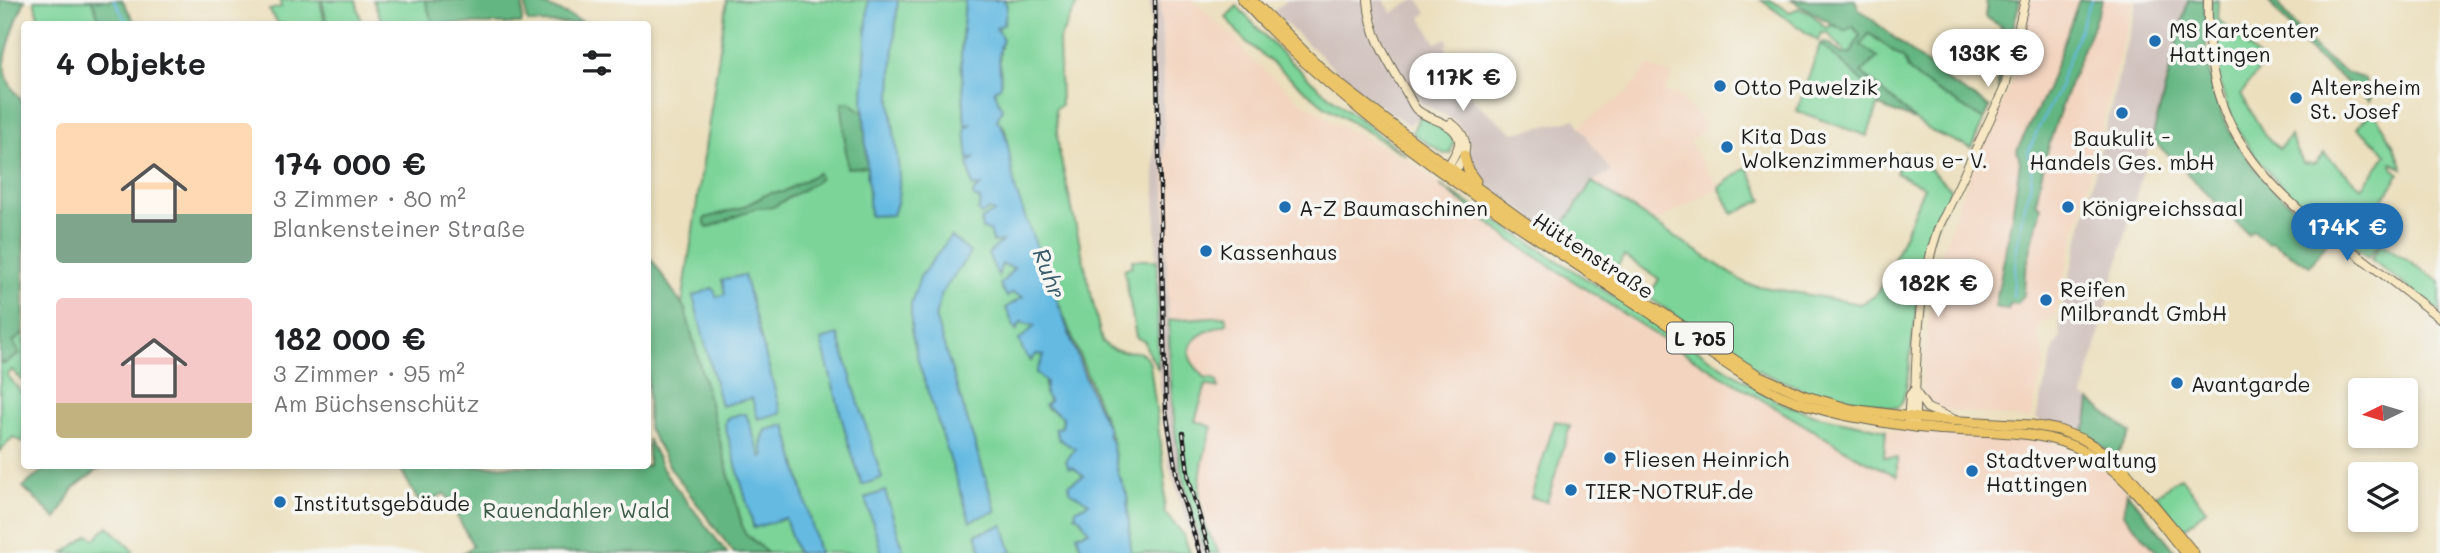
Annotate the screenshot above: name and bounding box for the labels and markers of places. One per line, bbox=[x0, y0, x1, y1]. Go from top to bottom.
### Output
place label: MS Kartcenter Hattingen bbox=[2169, 16, 2320, 67]
pin: 133K € bbox=[1931, 29, 2045, 89]
marker: MS Kartcenter Hattingen bbox=[2147, 33, 2163, 49]
pin: 117K € bbox=[1406, 54, 1520, 113]
place label: Otto Pawelzik bbox=[1734, 73, 1878, 100]
place label: Altersheim St. Josef bbox=[2310, 73, 2421, 124]
marker: Otto Pawelzik bbox=[1712, 78, 1728, 94]
marker: Altersheim St. Josef bbox=[2288, 90, 2304, 106]
marker: Baukulit - Handels Ges. mbH bbox=[2114, 105, 2130, 121]
place label: Kita Das Wolkenzimmerhaus e- V. bbox=[1741, 122, 1988, 173]
place label: Baukulit - Handels Ges. mbH bbox=[2030, 124, 2215, 175]
marker: Kita Das Wolkenzimmerhaus e- V. bbox=[1719, 139, 1735, 155]
place label: A-Z Baumaschinen bbox=[1299, 194, 1488, 221]
place label: Königreichssaal bbox=[2082, 194, 2243, 221]
marker: A-Z Baumaschinen bbox=[1277, 199, 1293, 215]
marker: Königreichssaal bbox=[2060, 199, 2076, 215]
pin: 174K € bbox=[2290, 204, 2404, 263]
place label: Kassenhaus bbox=[1220, 238, 1338, 265]
marker: Kassenhaus bbox=[1198, 243, 1214, 259]
pin: 182K € bbox=[1881, 260, 1995, 319]
place label: Reifen Milbrandt GmbH bbox=[2060, 275, 2227, 326]
marker: Reifen Milbrandt GmbH bbox=[2038, 292, 2054, 308]
place label: Avantgarde bbox=[2191, 370, 2311, 397]
marker: Avantgarde bbox=[2169, 375, 2185, 391]
place label: Fliesen Heinrich bbox=[1624, 445, 1789, 472]
place label: Stadtverwaltung Hattingen bbox=[1986, 446, 2157, 497]
marker: Fliesen Heinrich bbox=[1602, 450, 1618, 466]
marker: Stadtverwaltung Hattingen bbox=[1964, 463, 1980, 479]
place label: TIER-NOTRUF.de bbox=[1585, 477, 1754, 504]
marker: TIER-NOTRUF.de bbox=[1563, 482, 1579, 498]
place label: Institutsgebäude bbox=[294, 489, 470, 516]
marker: Institutsgebäude bbox=[272, 494, 288, 510]

